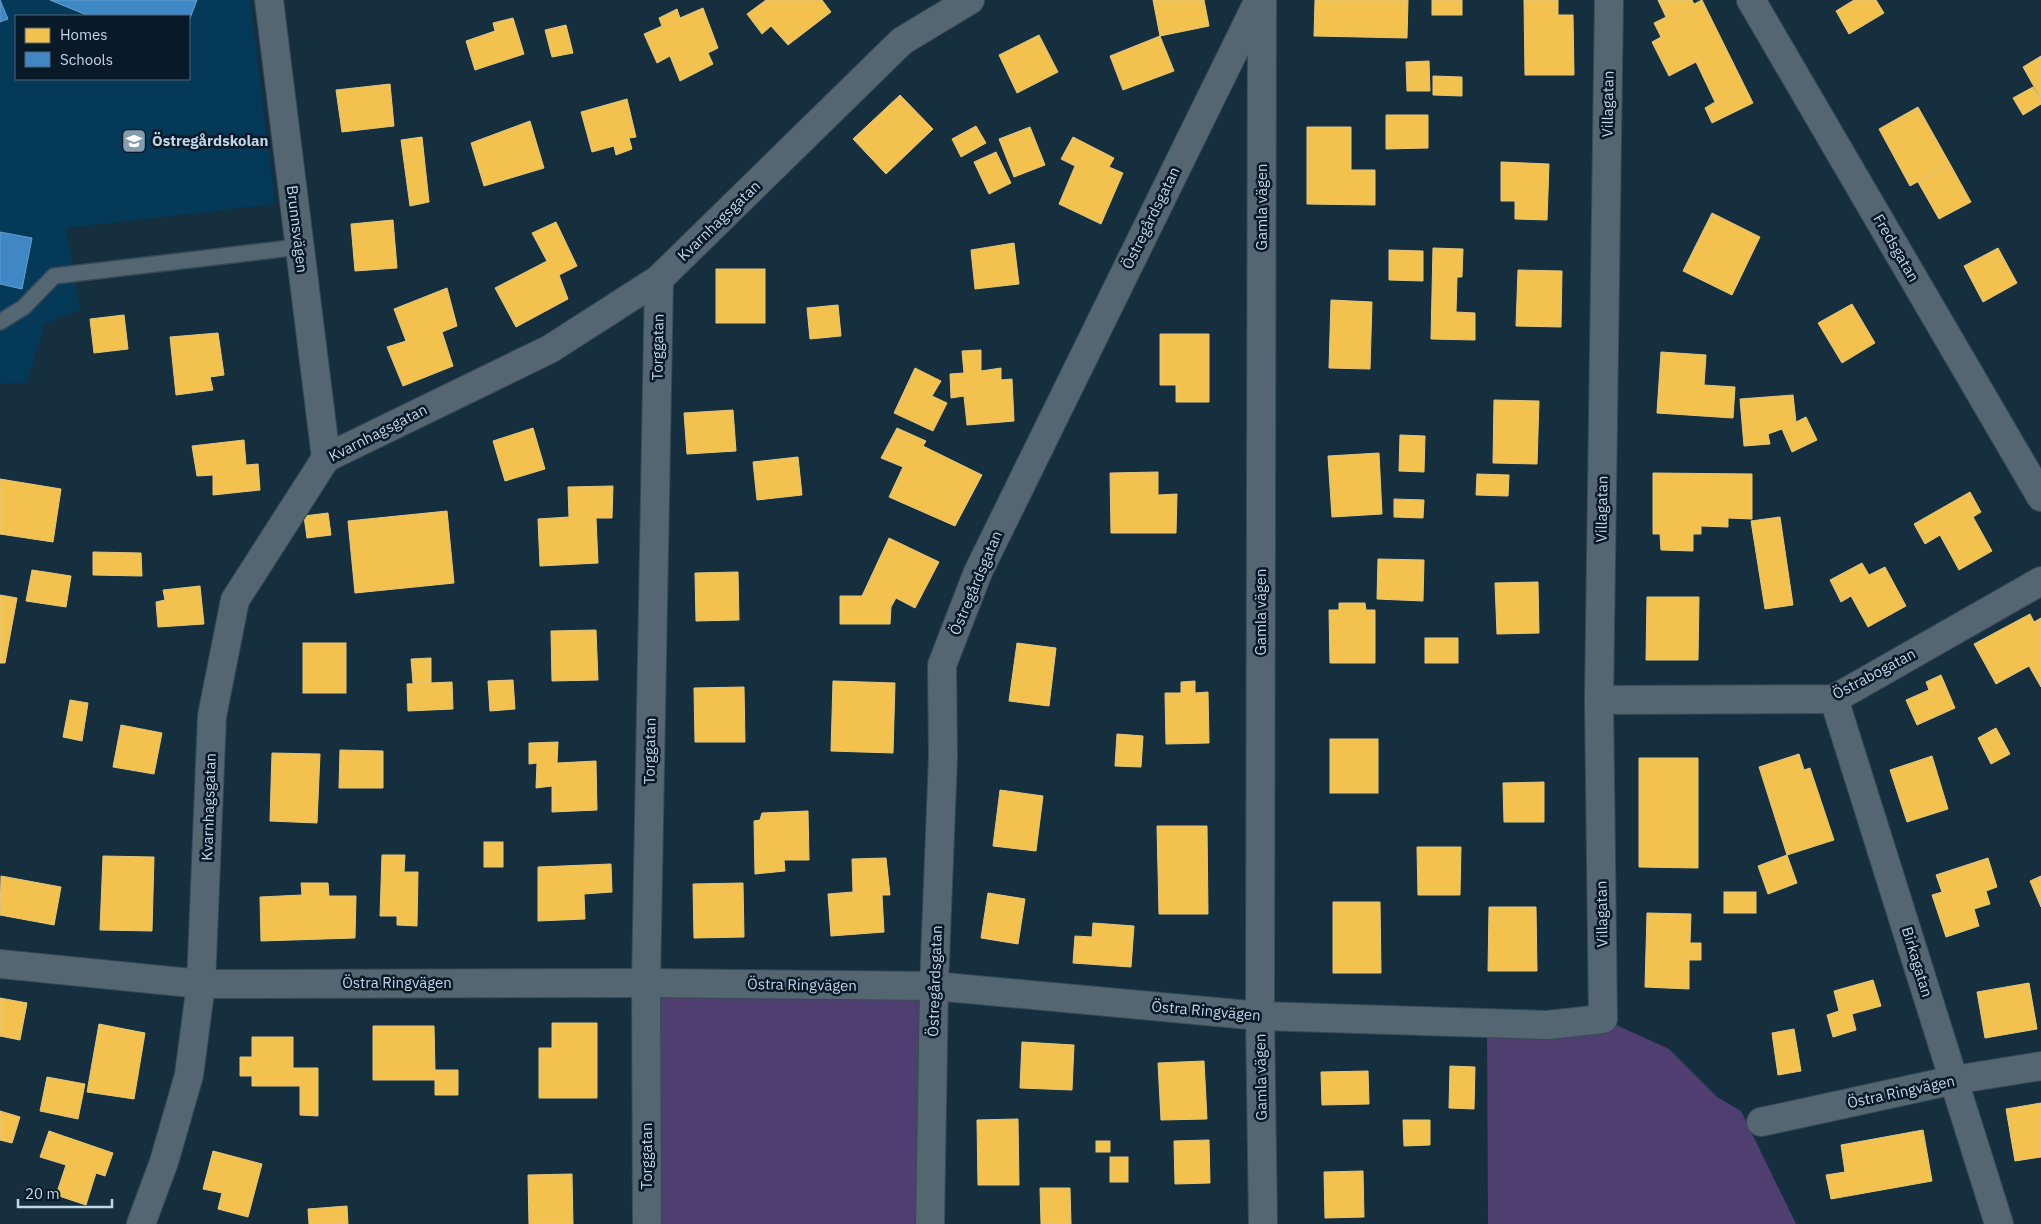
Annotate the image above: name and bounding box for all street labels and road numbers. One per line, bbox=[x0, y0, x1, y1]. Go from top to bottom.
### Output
street label: Villagatan bbox=[1597, 70, 1618, 137]
street label: Östregårdsgatan bbox=[1118, 163, 1184, 272]
street label: Gamla vägen bbox=[1252, 163, 1271, 251]
street label: Kvarnhagsgatan bbox=[673, 176, 764, 265]
street label: Brunnsvägen bbox=[283, 184, 312, 274]
street label: Fredsgatan bbox=[1869, 210, 1923, 285]
street label: Torggatan bbox=[647, 313, 668, 381]
street label: Kvarnhagsgatan bbox=[325, 400, 430, 466]
street label: Villagatan bbox=[1591, 475, 1612, 542]
street label: Östregårdsgatan bbox=[945, 528, 1006, 638]
street label: Gamla vägen bbox=[1251, 568, 1270, 656]
street label: Östrabogatan bbox=[1829, 644, 1919, 703]
street label: Torggatan bbox=[639, 717, 660, 785]
street label: Kvarnhagsgatan bbox=[197, 753, 220, 861]
street label: Villagatan bbox=[1591, 881, 1612, 948]
street label: Birkagatan bbox=[1898, 924, 1937, 999]
street label: Östregårdsgatan bbox=[923, 925, 946, 1037]
street label: Östra Ringvägen bbox=[342, 973, 452, 992]
street label: Östra Ringvägen bbox=[747, 974, 857, 995]
street label: Östra Ringvägen bbox=[1151, 996, 1262, 1025]
street label: Gamla vägen bbox=[1250, 1033, 1271, 1121]
street label: Östra Ringvägen bbox=[1845, 1071, 1957, 1112]
street label: Torggatan bbox=[637, 1123, 656, 1189]

